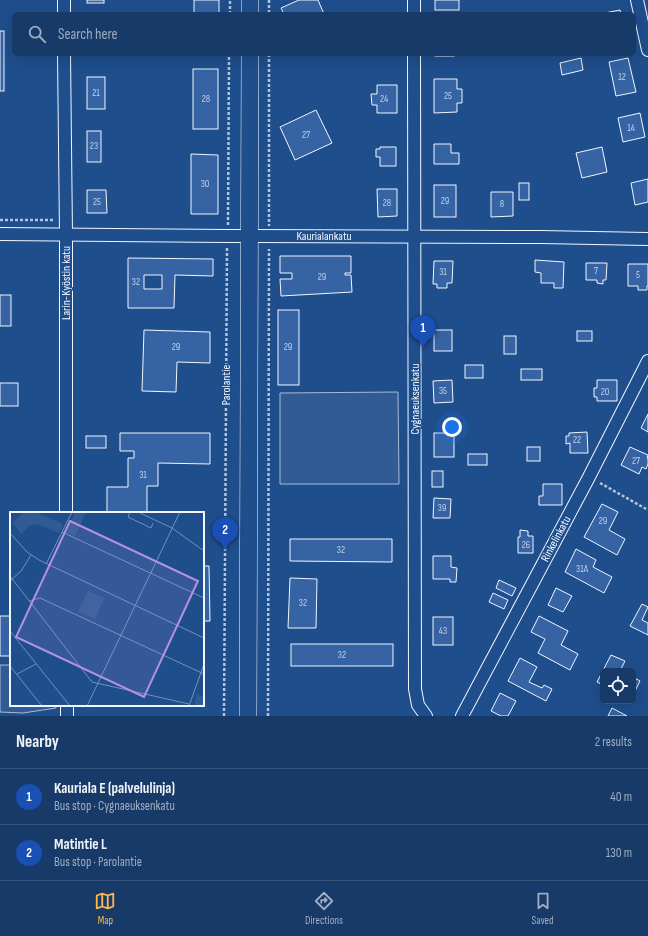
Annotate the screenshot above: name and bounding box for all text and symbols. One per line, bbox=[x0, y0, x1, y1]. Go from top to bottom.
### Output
search box bbox=[12, 12, 636, 56]
icon: search bbox=[26, 23, 48, 45]
text: Search here bbox=[58, 25, 118, 44]
house number: 12 bbox=[618, 71, 626, 83]
house number: 21 bbox=[92, 87, 100, 99]
house number: 25 bbox=[444, 90, 452, 102]
house number: 28 bbox=[202, 93, 210, 105]
house number: 24 bbox=[380, 93, 388, 105]
house number: 14 bbox=[627, 122, 635, 134]
house number: 27 bbox=[302, 129, 310, 141]
house number: 23 bbox=[90, 140, 98, 152]
house number: 30 bbox=[201, 178, 209, 190]
house number: 29 bbox=[441, 195, 449, 207]
house number: 25 bbox=[93, 196, 101, 208]
house number: 28 bbox=[383, 197, 391, 209]
house number: 8 bbox=[500, 198, 504, 210]
street label: Kaurialankatu bbox=[296, 229, 352, 244]
street label: Larin-Kyöstin katu bbox=[59, 246, 74, 320]
house number: 7 bbox=[594, 265, 598, 277]
house number: 31 bbox=[439, 266, 447, 278]
house number: 5 bbox=[636, 269, 640, 281]
house number: 29 bbox=[318, 271, 326, 283]
house number: 32 bbox=[132, 276, 140, 288]
pin: 1 bbox=[410, 315, 436, 348]
house number: 29 bbox=[172, 341, 180, 353]
house number: 29 bbox=[284, 341, 292, 353]
street label: Cygnaeuksenkatu bbox=[408, 363, 423, 435]
street label: Parolantie bbox=[219, 365, 234, 405]
house number: 35 bbox=[439, 385, 447, 397]
house number: 20 bbox=[601, 386, 609, 398]
your location bbox=[442, 417, 462, 437]
house number: 22 bbox=[573, 434, 581, 446]
house number: 27 bbox=[632, 455, 640, 467]
house number: 31 bbox=[139, 469, 147, 481]
house number: 39 bbox=[438, 502, 446, 514]
inset map bbox=[10, 512, 204, 706]
street label: Rinkelinkatu bbox=[538, 513, 574, 565]
house number: 29 bbox=[599, 515, 607, 527]
pin: 2 bbox=[212, 517, 238, 550]
house number: 26 bbox=[522, 539, 530, 551]
house number: 32 bbox=[337, 544, 345, 556]
house number: 31A bbox=[576, 563, 589, 575]
house number: 32 bbox=[299, 597, 307, 609]
house number: 43 bbox=[439, 625, 447, 637]
house number: 32 bbox=[338, 649, 346, 661]
map controls bbox=[600, 668, 636, 704]
button: locate bbox=[600, 668, 636, 704]
text: Nearby bbox=[16, 732, 59, 752]
text: 2 results bbox=[595, 734, 632, 750]
text: Kauriala E (palvelulinja) bbox=[54, 779, 175, 798]
text: 1 bbox=[26, 789, 32, 805]
text: 40 m bbox=[610, 789, 632, 805]
text: Bus stop · Cygnaeuksenkatu bbox=[54, 798, 175, 814]
text: Matintie L bbox=[54, 835, 107, 854]
text: 2 bbox=[26, 845, 32, 861]
text: 130 m bbox=[606, 845, 632, 861]
text: Bus stop · Parolantie bbox=[54, 854, 142, 870]
tab: Map bbox=[94, 890, 116, 927]
tab: Directions bbox=[305, 890, 343, 927]
tab: Saved bbox=[532, 890, 554, 927]

